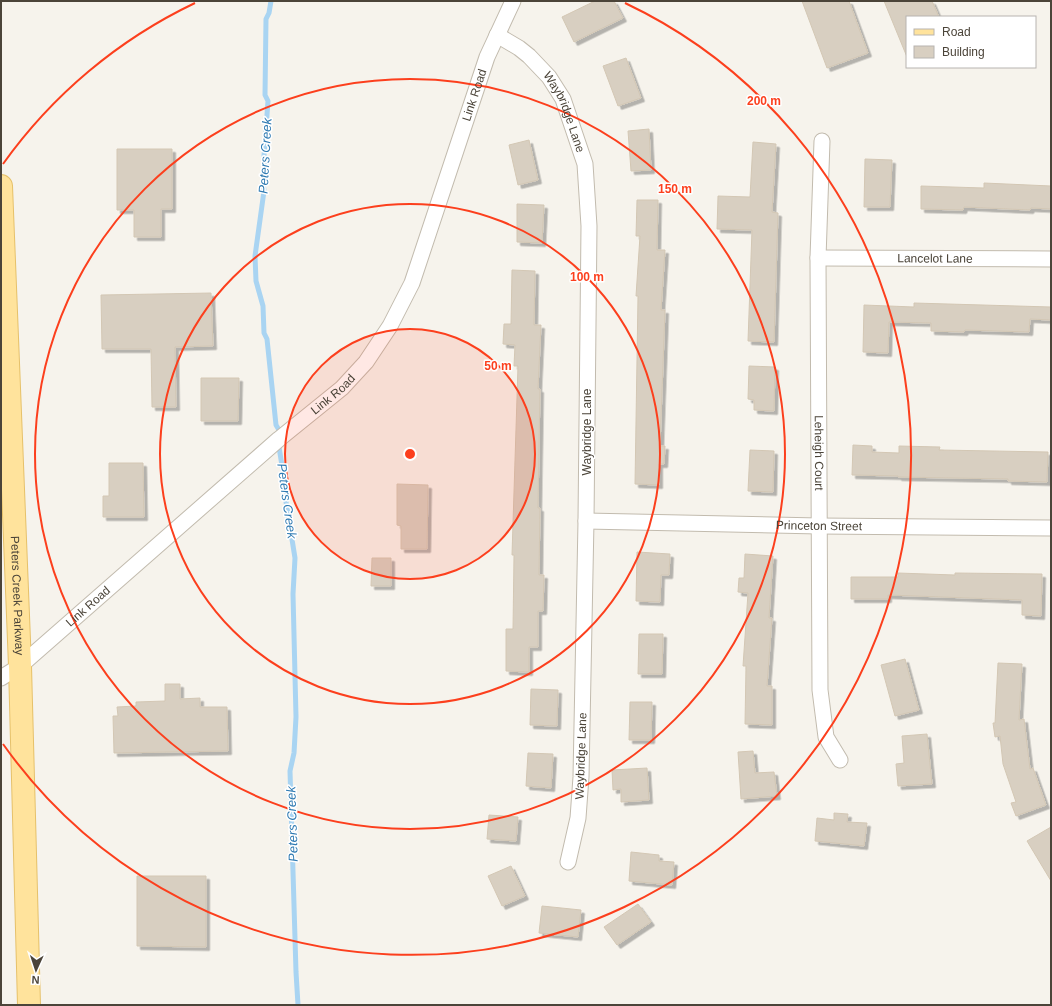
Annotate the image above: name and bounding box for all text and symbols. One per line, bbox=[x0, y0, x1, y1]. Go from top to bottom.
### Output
legend bbox=[906, 16, 1036, 68]
text: Road bbox=[942, 25, 971, 39]
text: Building bbox=[942, 45, 985, 59]
street label: Link Road bbox=[459, 67, 490, 123]
street label: Waybridge Lane bbox=[540, 69, 588, 155]
text: 200 m bbox=[747, 94, 781, 108]
water label: Peters Creek bbox=[256, 116, 275, 194]
text: 150 m bbox=[658, 182, 692, 196]
street label: Lancelot Lane bbox=[897, 251, 973, 266]
text: 100 m bbox=[570, 270, 604, 284]
text: 50 m bbox=[484, 359, 512, 373]
street label: Link Road bbox=[308, 371, 358, 417]
street label: Waybridge Lane bbox=[580, 388, 594, 475]
street label: Leheigh Court bbox=[812, 415, 826, 491]
centre of rings bbox=[403, 447, 417, 461]
water label: Peters Creek bbox=[274, 462, 300, 541]
street label: Princeton Street bbox=[776, 518, 863, 533]
street label: Peters Creek Parkway bbox=[8, 536, 27, 656]
street label: Link Road bbox=[63, 583, 113, 629]
street label: Waybridge Lane bbox=[572, 712, 590, 800]
water label: Peters Creek bbox=[283, 784, 301, 862]
north arrow bbox=[16, 950, 56, 990]
text: N bbox=[31, 974, 40, 986]

